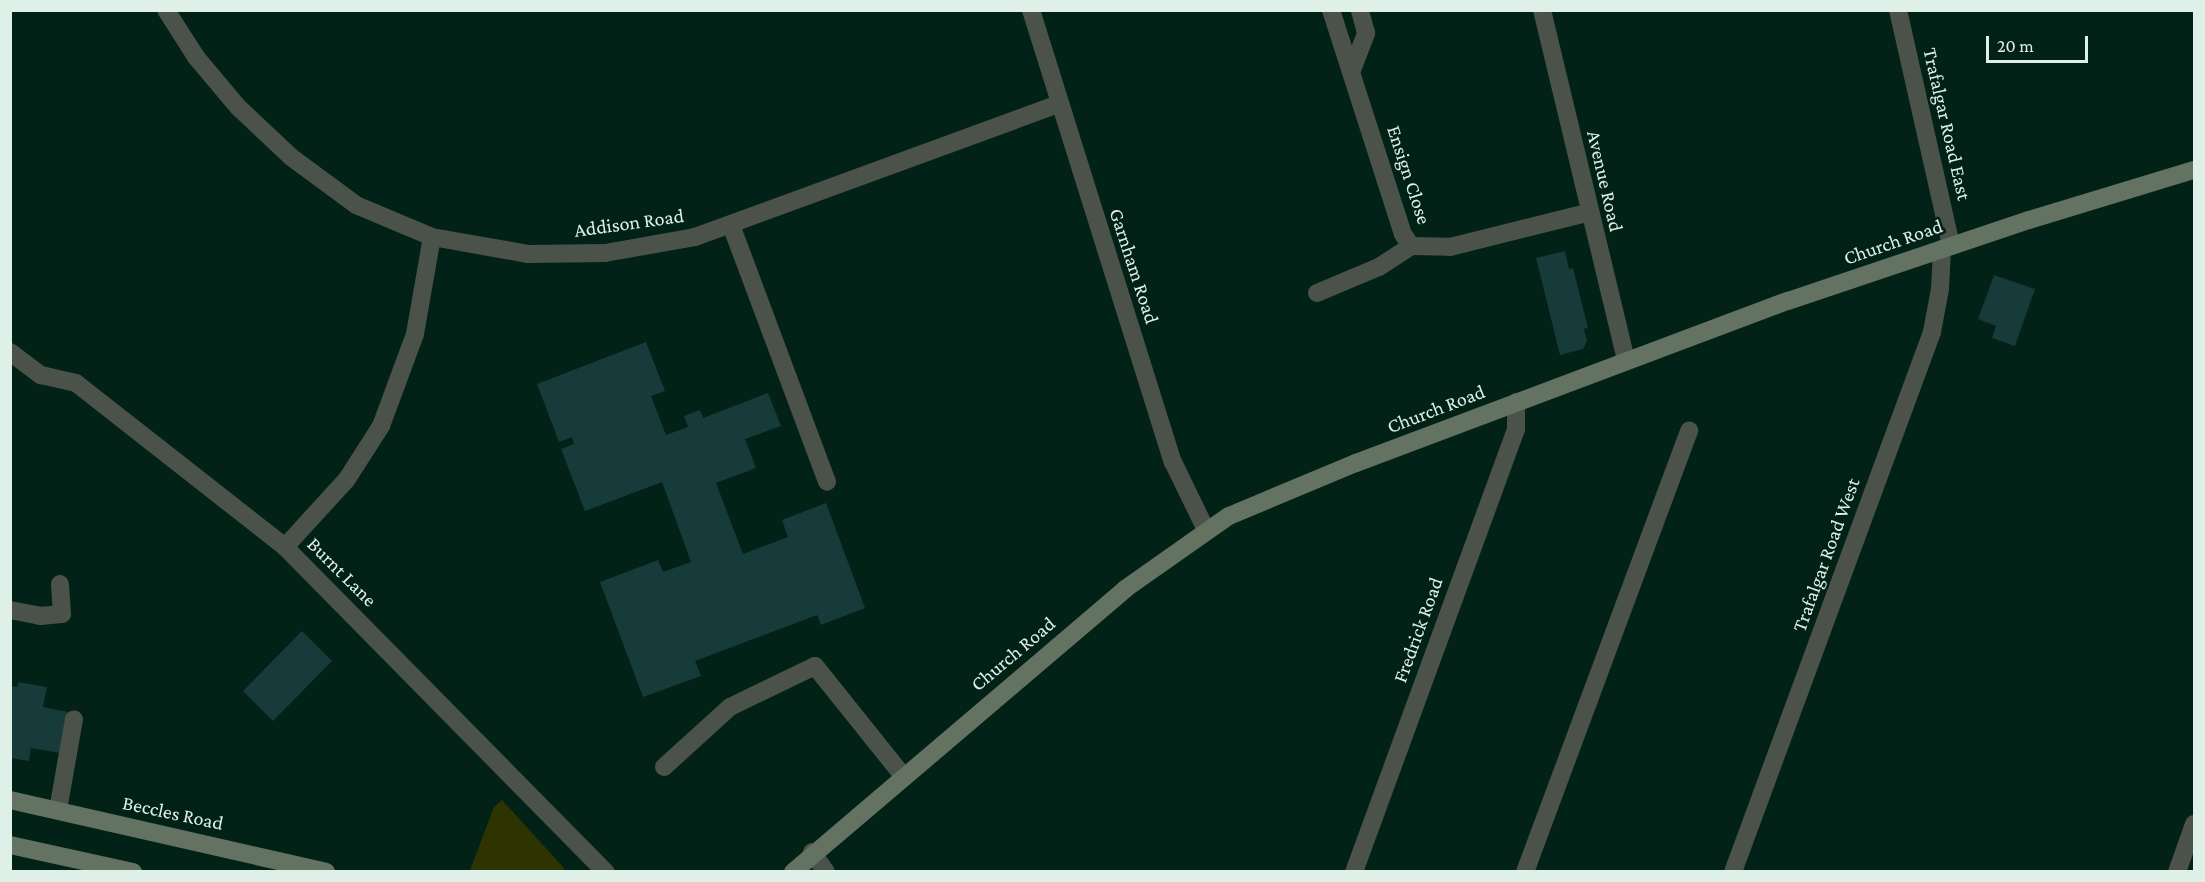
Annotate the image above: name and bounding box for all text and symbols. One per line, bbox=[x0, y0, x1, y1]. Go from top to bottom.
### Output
scale bar bbox=[1989, 24, 2091, 62]
text: 20 m bbox=[1997, 36, 2034, 56]
street label: Trafalgar Road East bbox=[1918, 45, 1976, 203]
street label: Ensign Close bbox=[1382, 123, 1436, 227]
street label: Avenue Road bbox=[1582, 128, 1628, 234]
street label: Addison Road bbox=[573, 203, 685, 243]
street label: Garnham Road bbox=[1104, 205, 1164, 327]
street label: Church Road bbox=[1840, 214, 1946, 270]
street label: Church Road bbox=[1384, 379, 1488, 439]
street label: Trafalgar Road West bbox=[1787, 475, 1865, 635]
street label: Burnt Lane bbox=[302, 532, 382, 612]
street label: Fredrick Road bbox=[1388, 574, 1448, 686]
street label: Church Road bbox=[966, 612, 1060, 696]
street label: Beccles Road bbox=[120, 791, 226, 835]

